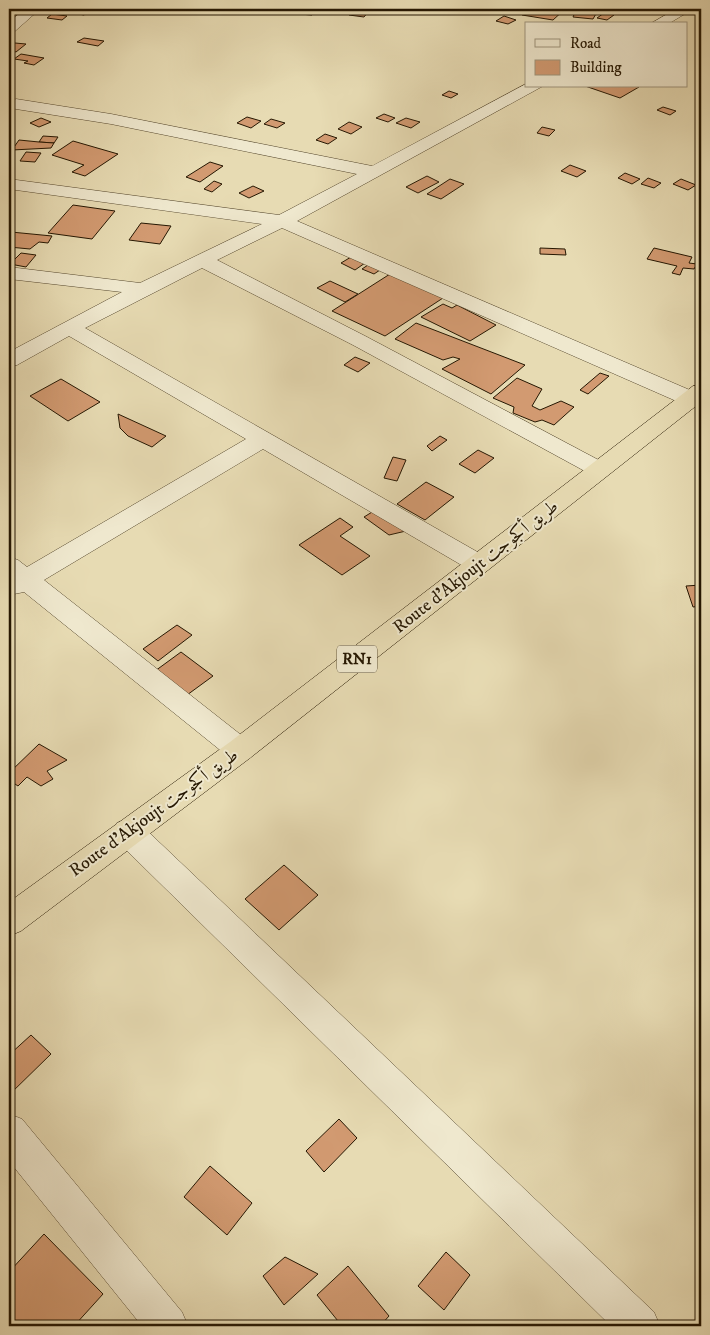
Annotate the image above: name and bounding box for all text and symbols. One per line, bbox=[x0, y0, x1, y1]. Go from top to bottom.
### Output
legend bbox=[525, 22, 688, 88]
text: Road bbox=[570, 34, 602, 53]
text: Building bbox=[570, 58, 622, 77]
street label: Route d'Akjoujt طريق أكجوجت bbox=[387, 493, 563, 638]
road number: RN1 bbox=[337, 646, 377, 672]
street label: Route d'Akjoujt طريق أكجوجت bbox=[63, 742, 243, 882]

